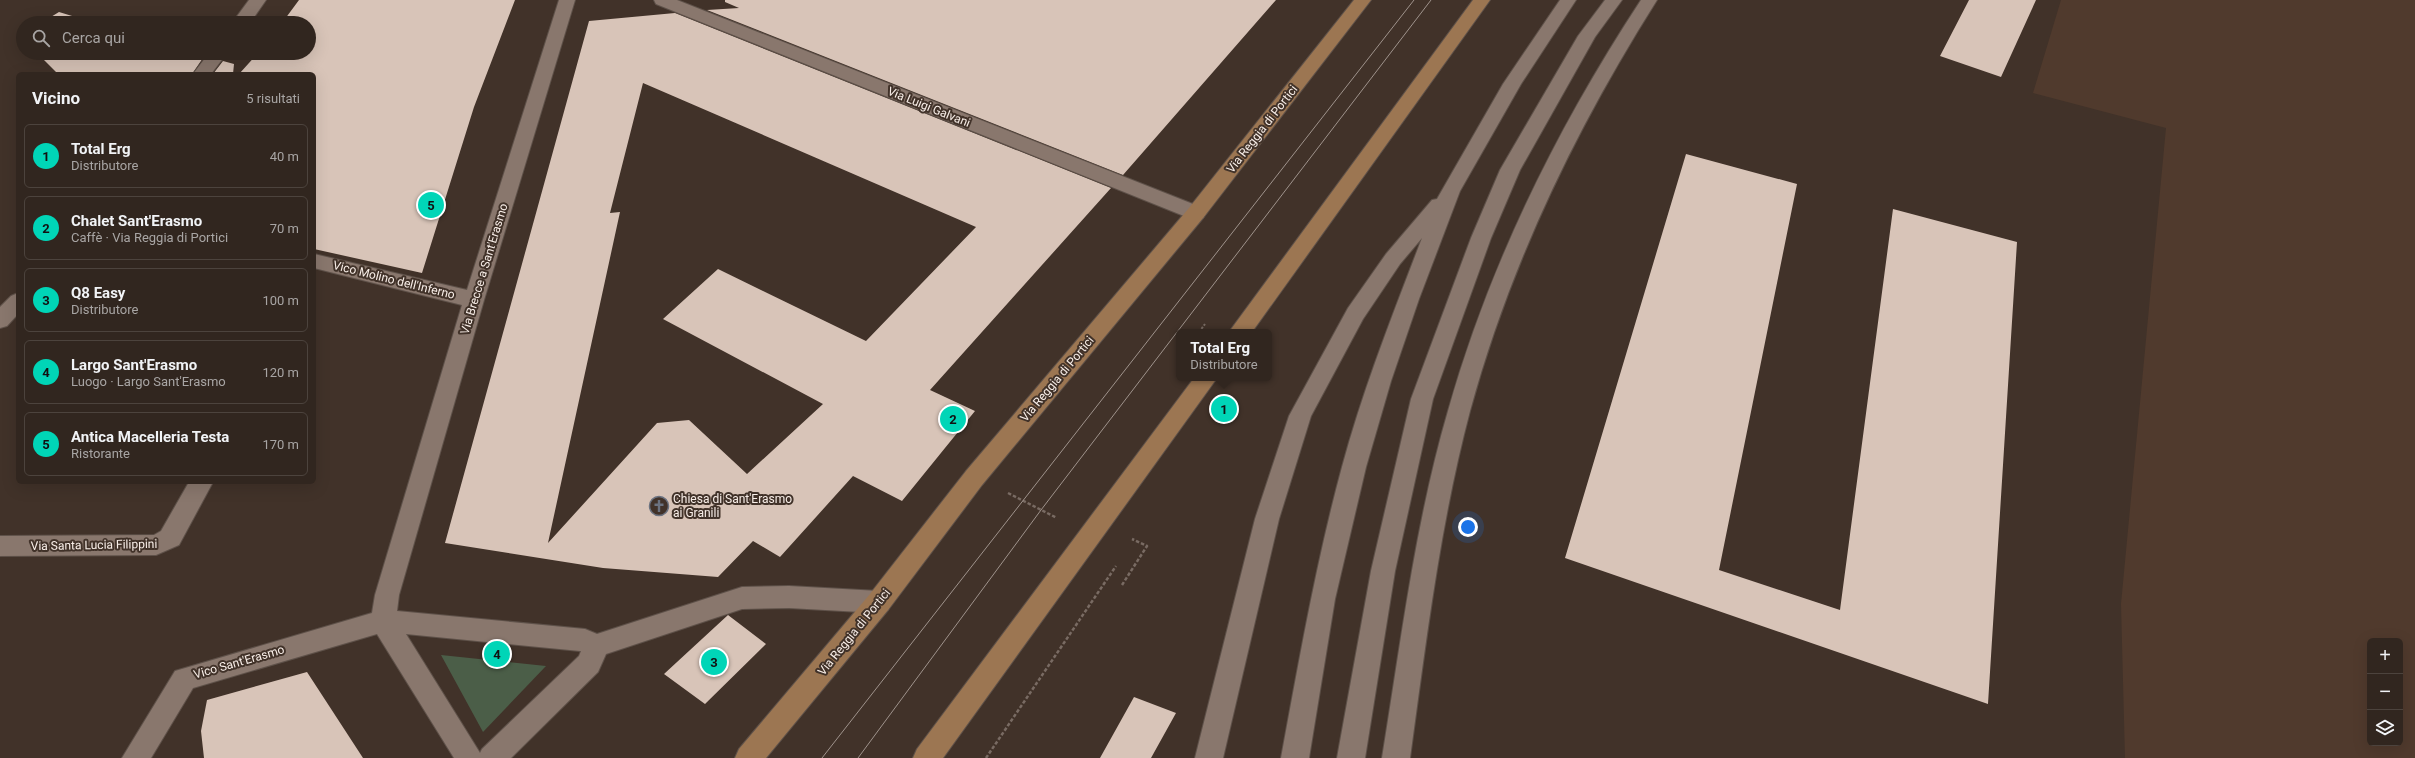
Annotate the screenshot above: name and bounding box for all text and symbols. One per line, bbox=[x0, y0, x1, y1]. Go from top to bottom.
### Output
search box bbox=[16, 16, 316, 60]
icon: search bbox=[30, 27, 52, 49]
text: Cerca qui bbox=[62, 29, 125, 47]
street label: Via Reggia di Portici bbox=[1224, 82, 1301, 176]
street label: Via Luigi Galvani bbox=[886, 84, 972, 130]
text: Vicino bbox=[32, 88, 80, 108]
text: 5 risultati bbox=[246, 91, 300, 106]
text: Total Erg bbox=[71, 140, 131, 158]
text: 1 bbox=[42, 149, 50, 164]
text: 40 m bbox=[270, 149, 299, 164]
text: Distributore bbox=[71, 158, 138, 173]
pin: 5 bbox=[418, 190, 444, 220]
street label: Via Brecce a Sant'Erasmo bbox=[457, 202, 511, 336]
text: Chalet Sant'Erasmo bbox=[71, 212, 202, 230]
text: 2 bbox=[42, 221, 50, 236]
text: 70 m bbox=[270, 221, 299, 236]
text: Caffè · Via Reggia di Portici bbox=[71, 230, 228, 245]
street label: Vico Molino dell'Inferno bbox=[332, 258, 457, 302]
text: Q8 Easy bbox=[71, 284, 125, 302]
text: 3 bbox=[42, 293, 50, 308]
text: 100 m bbox=[262, 293, 299, 308]
text: Distributore bbox=[71, 302, 138, 317]
popup bbox=[1176, 329, 1272, 381]
street label: Via Reggia di Portici bbox=[1017, 333, 1097, 425]
text: Total Erg bbox=[1190, 339, 1250, 357]
text: Largo Sant'Erasmo bbox=[71, 356, 197, 374]
text: Distributore bbox=[1190, 357, 1258, 372]
text: 4 bbox=[42, 365, 50, 380]
text: 120 m bbox=[262, 365, 299, 380]
text: Luogo · Largo Sant'Erasmo bbox=[71, 374, 226, 389]
pin: 1 bbox=[1211, 394, 1237, 424]
pin: 2 bbox=[940, 404, 966, 434]
text: Antica Macelleria Testa bbox=[71, 428, 229, 446]
text: 5 bbox=[42, 437, 50, 452]
text: 170 m bbox=[262, 437, 299, 452]
text: Ristorante bbox=[71, 446, 130, 461]
place label: Chiesa di Sant'Erasmo ai Granili bbox=[673, 492, 792, 520]
church icon: Chiesa di Sant'Erasmo ai Granili bbox=[648, 495, 670, 517]
your location bbox=[1458, 517, 1478, 537]
street label: Via Santa Lucia Filippini bbox=[31, 537, 158, 553]
street label: Via Reggia di Portici bbox=[815, 586, 893, 678]
map controls bbox=[2367, 638, 2403, 746]
button: + bbox=[2367, 638, 2403, 674]
pin: 4 bbox=[484, 639, 510, 669]
street label: Vico Sant'Erasmo bbox=[192, 642, 286, 682]
pin: 3 bbox=[701, 647, 727, 677]
button: − bbox=[2367, 674, 2403, 710]
button: layers bbox=[2367, 710, 2403, 746]

